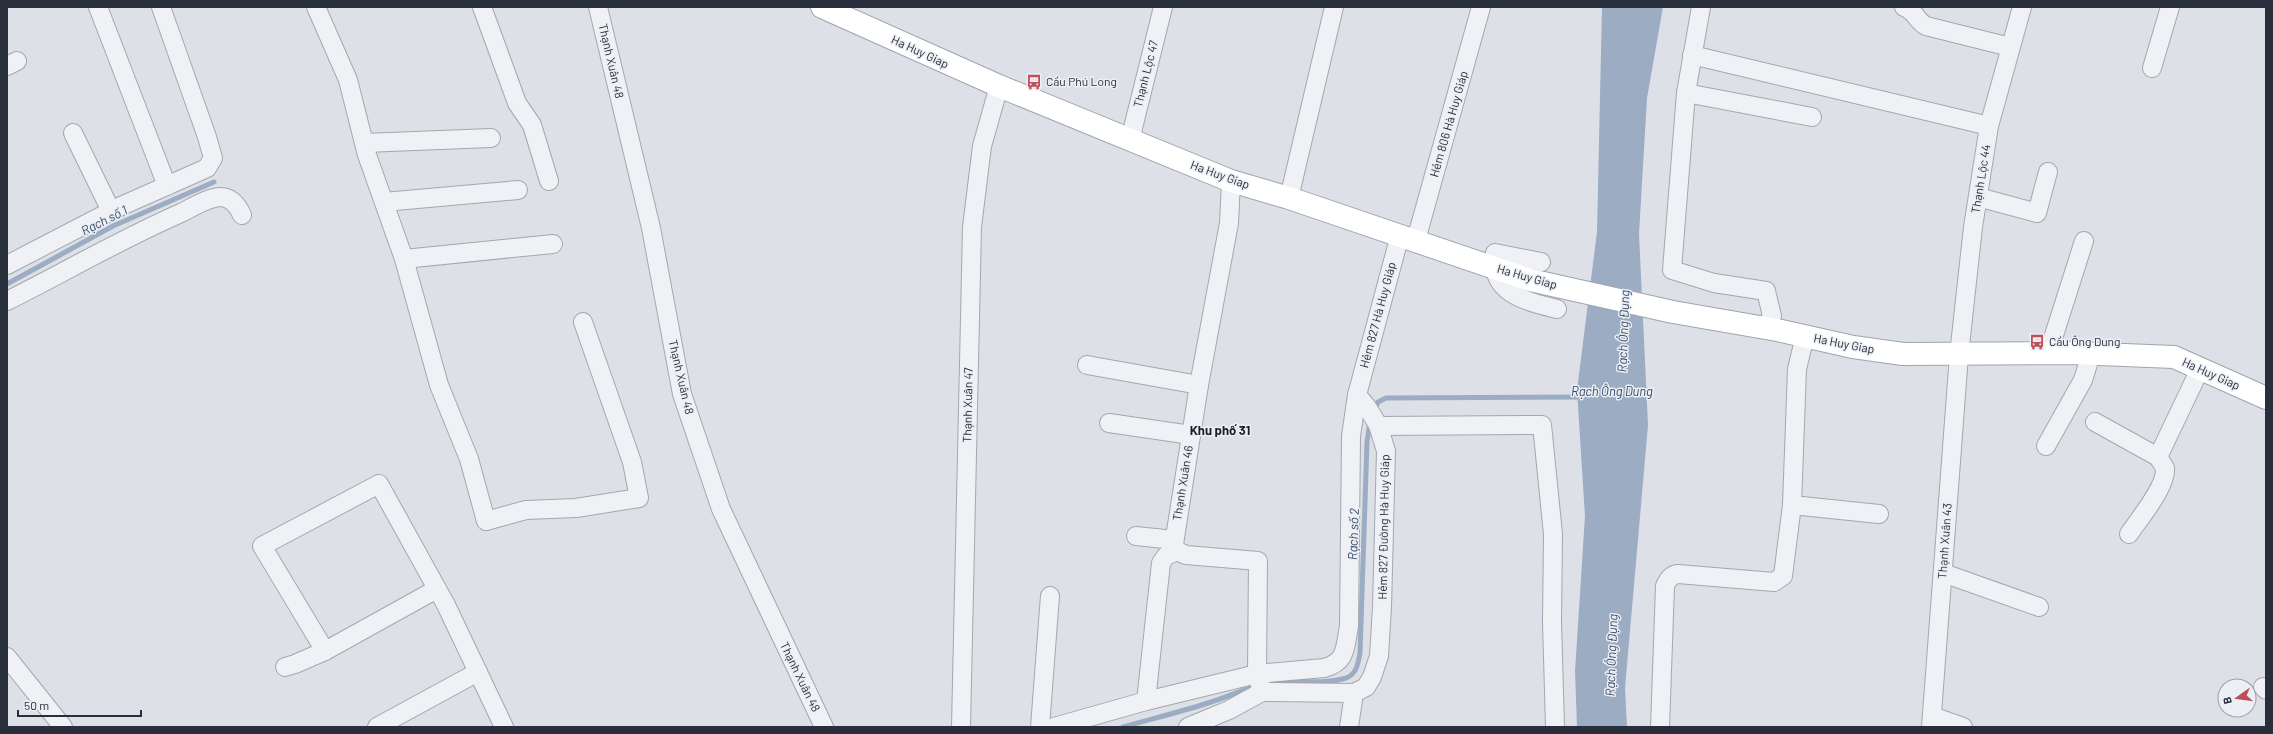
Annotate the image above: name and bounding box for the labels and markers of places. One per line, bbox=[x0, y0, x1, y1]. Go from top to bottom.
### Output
bus stop icon: Cầu Phú Long bbox=[1025, 73, 1043, 91]
place label: Cầu Phú Long bbox=[1046, 74, 1117, 88]
bus stop icon: Cầu Ông Dung bbox=[2028, 333, 2046, 351]
place label: Cầu Ông Dung bbox=[2049, 334, 2120, 348]

